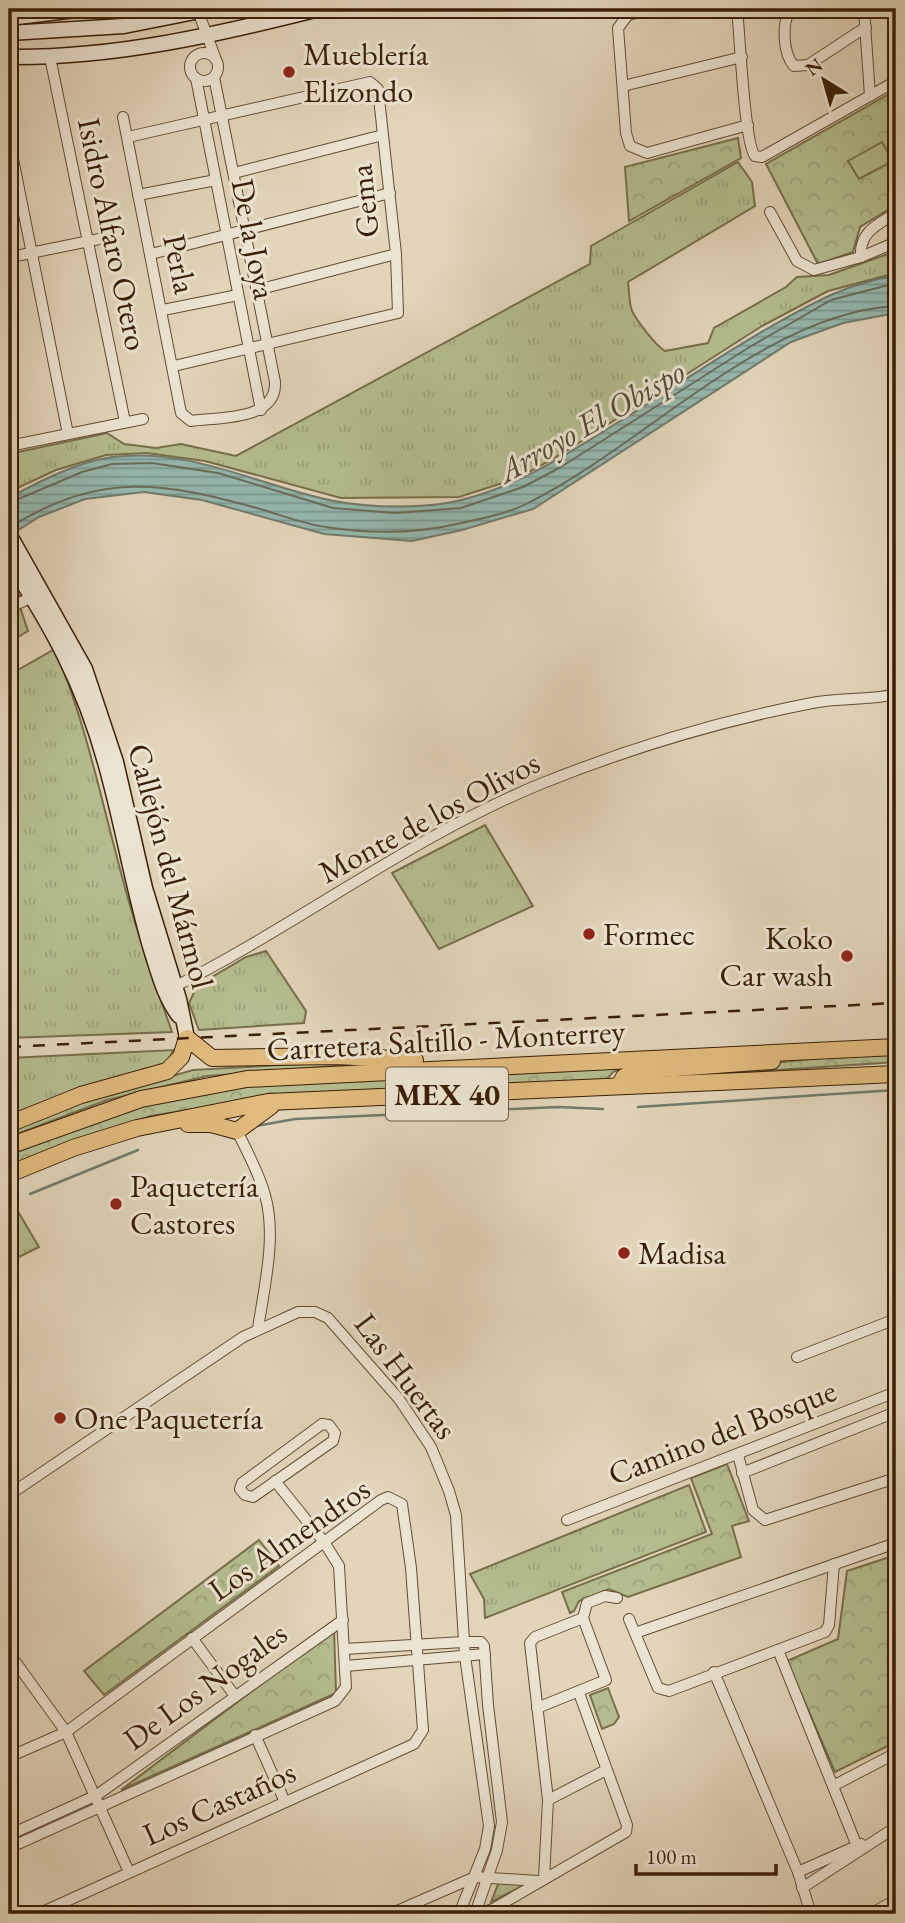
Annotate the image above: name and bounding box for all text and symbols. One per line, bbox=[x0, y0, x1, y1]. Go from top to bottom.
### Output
place label: Mueblería Elizondo bbox=[303, 33, 429, 112]
north arrow bbox=[790, 46, 860, 116]
text: N bbox=[800, 52, 828, 81]
marker: Mueblería Elizondo bbox=[281, 64, 297, 80]
street label: Isidro Alfaro Otero bbox=[68, 114, 158, 354]
street label: Gema bbox=[339, 162, 389, 240]
street label: De la Joya bbox=[222, 175, 286, 303]
street label: Perla bbox=[153, 230, 207, 298]
water label: Arroyo El Obispo bbox=[487, 350, 693, 494]
street label: Callejón del Mármol bbox=[118, 739, 224, 993]
street label: Monte de los Olivos bbox=[311, 741, 547, 893]
place label: Formec bbox=[603, 913, 695, 955]
place label: Koko Car wash bbox=[719, 917, 833, 996]
marker: Formec bbox=[581, 926, 597, 942]
marker: Koko Car wash bbox=[839, 948, 855, 964]
street label: Carretera Saltillo - Monterrey bbox=[266, 1010, 627, 1070]
road number: MEX 40 bbox=[386, 1068, 508, 1120]
place label: Paquetería Castores bbox=[130, 1165, 259, 1244]
marker: Paquetería Castores bbox=[108, 1196, 124, 1212]
place label: Madisa bbox=[638, 1232, 726, 1274]
marker: Madisa bbox=[616, 1245, 632, 1261]
street label: Las Huertas bbox=[345, 1305, 467, 1447]
street label: Camino del Bosque bbox=[602, 1369, 842, 1495]
place label: One Paquetería bbox=[74, 1397, 263, 1439]
marker: One Paquetería bbox=[52, 1410, 68, 1426]
street label: Los Almendros bbox=[200, 1468, 378, 1610]
street label: De Los Nogales bbox=[115, 1612, 295, 1760]
street label: Los Castaños bbox=[136, 1751, 302, 1855]
scale bar bbox=[636, 1832, 776, 1876]
text: 100 m bbox=[646, 1843, 697, 1870]

